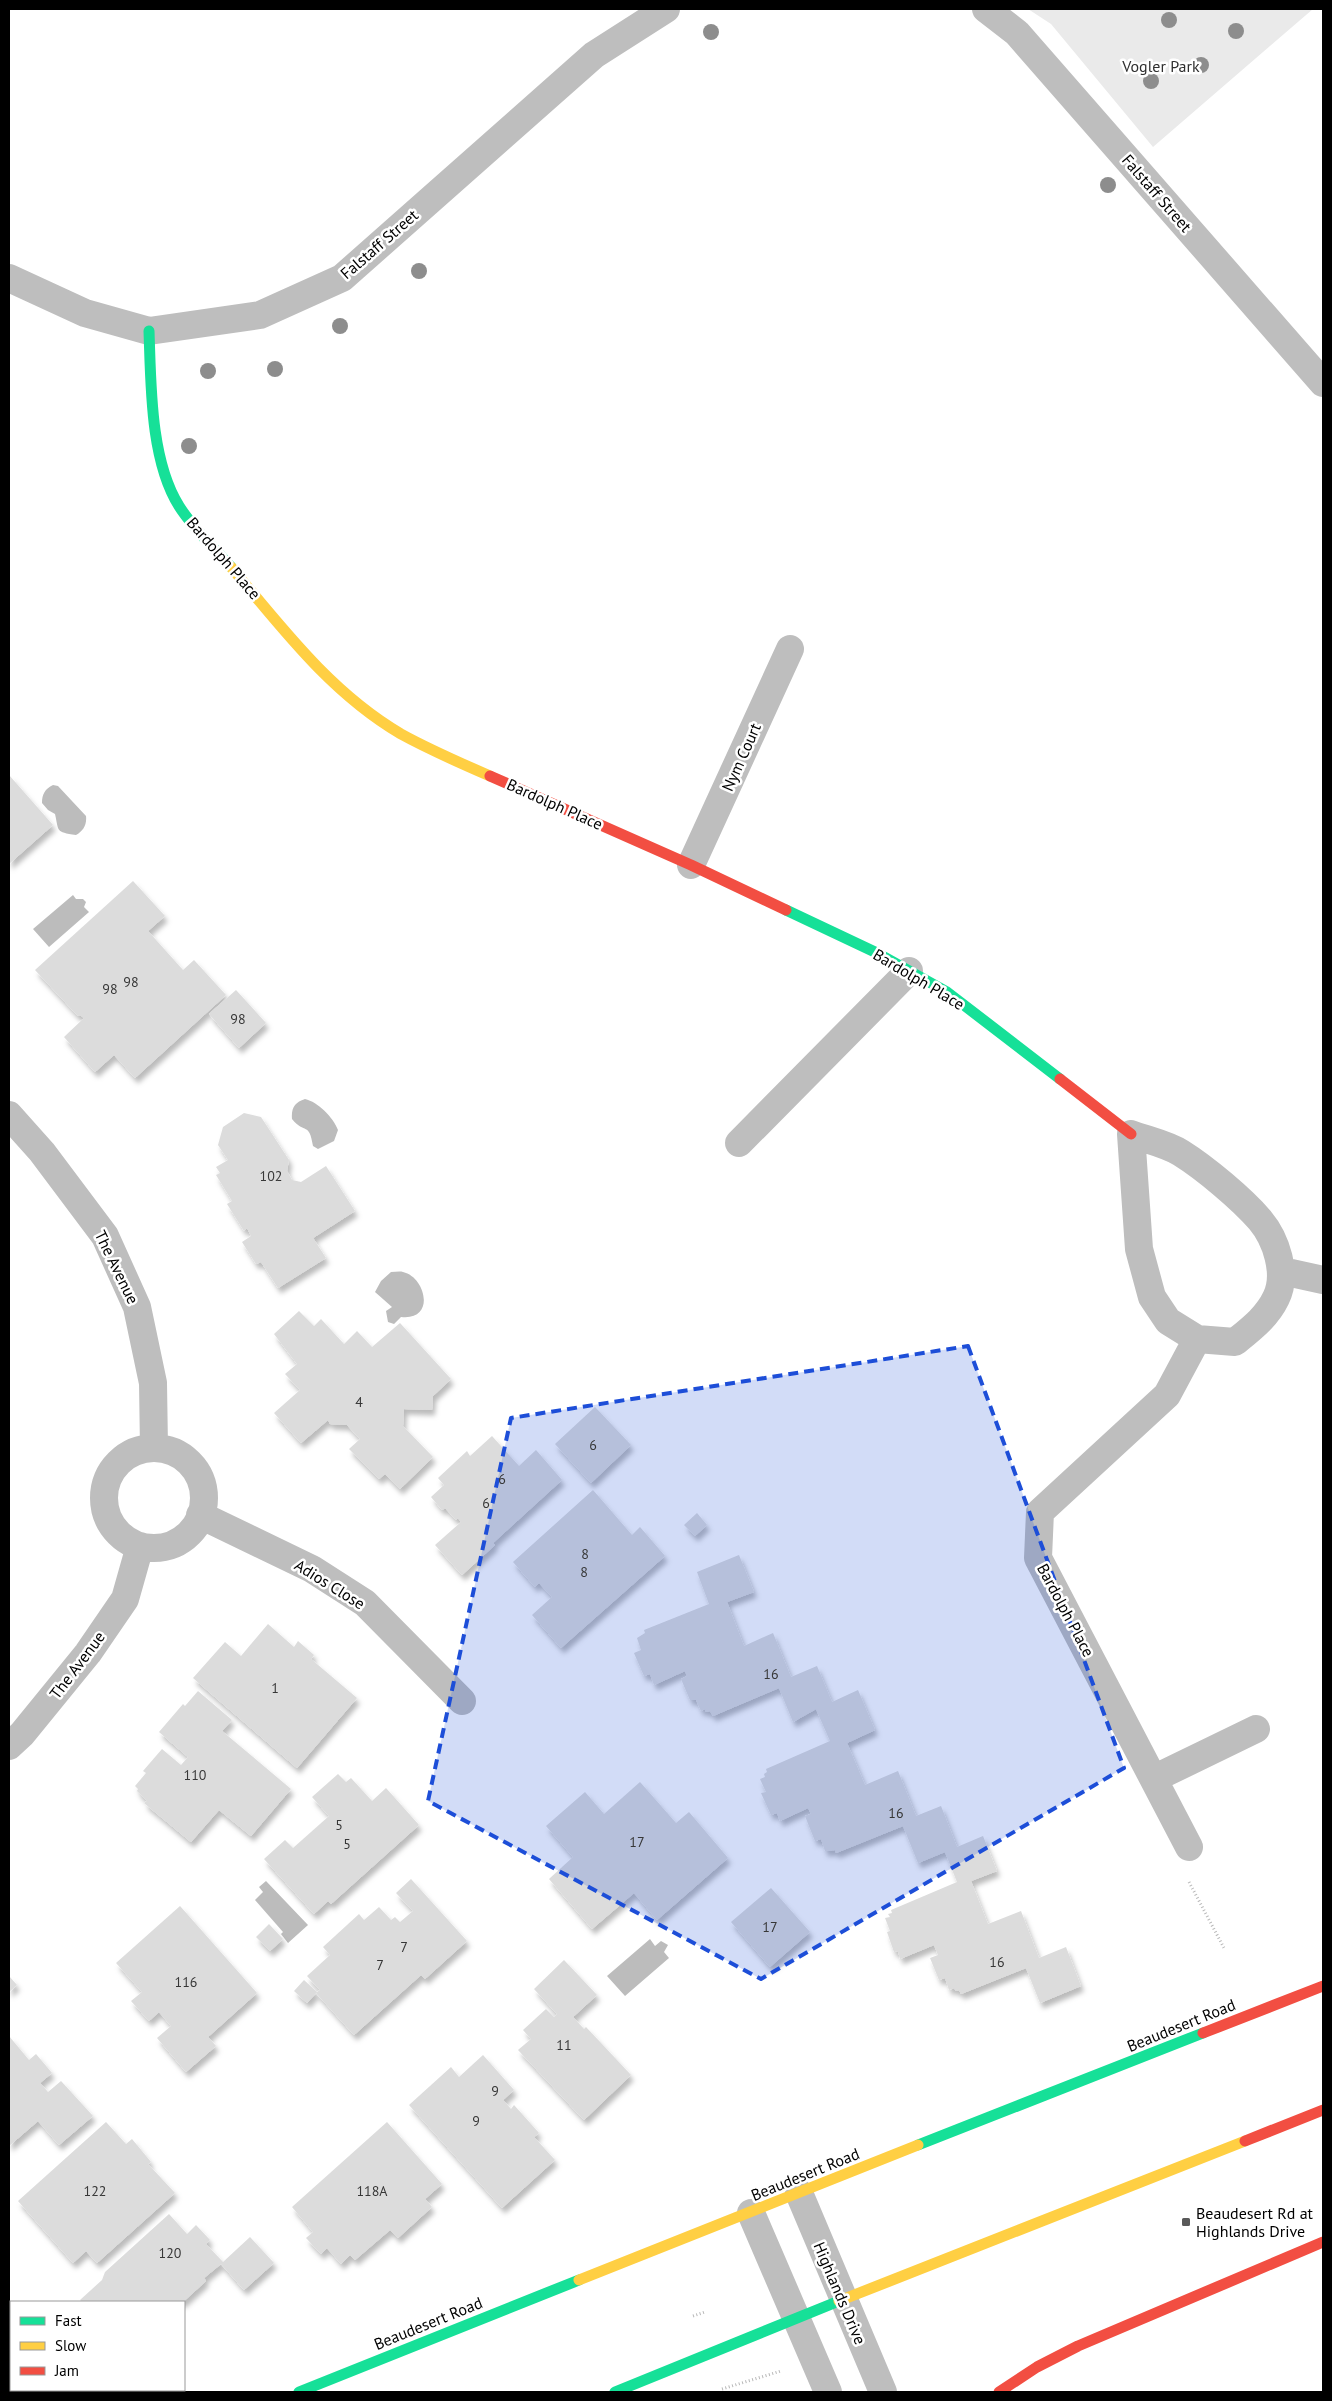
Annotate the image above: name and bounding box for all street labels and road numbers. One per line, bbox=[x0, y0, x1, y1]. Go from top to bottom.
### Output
street label: Falstaff Street bbox=[1118, 150, 1197, 236]
street label: Falstaff Street bbox=[336, 204, 422, 283]
street label: Bardolph Place bbox=[183, 513, 265, 603]
street label: Nym Court bbox=[717, 719, 765, 794]
street label: Bardolph Place bbox=[504, 774, 606, 834]
street label: Bardolph Place bbox=[870, 944, 968, 1014]
street label: The Avenue bbox=[91, 1227, 143, 1307]
street label: Adios Close bbox=[291, 1555, 369, 1613]
street label: Bardolph Place bbox=[1033, 1560, 1099, 1660]
street label: The Avenue bbox=[45, 1627, 109, 1703]
street label: Beaudesert Road bbox=[1124, 1994, 1238, 2056]
street label: Beaudesert Road bbox=[748, 2143, 862, 2205]
street label: Highlands Drive bbox=[809, 2239, 871, 2347]
street label: Beaudesert Road bbox=[371, 2292, 485, 2354]

